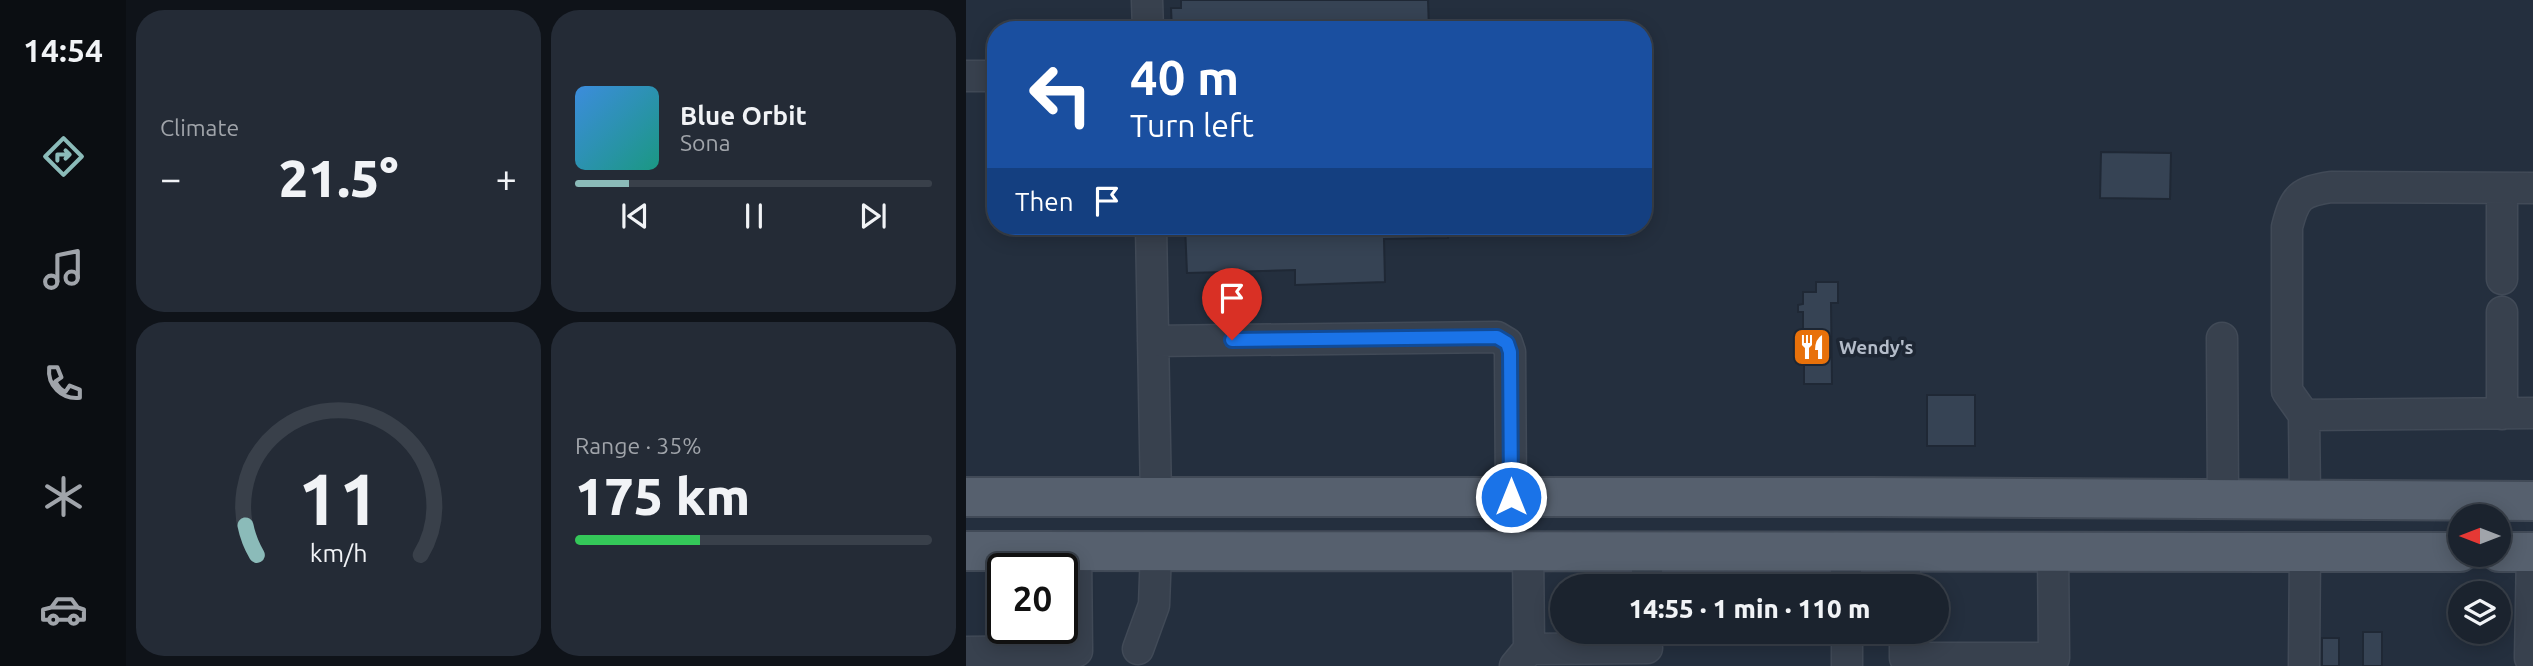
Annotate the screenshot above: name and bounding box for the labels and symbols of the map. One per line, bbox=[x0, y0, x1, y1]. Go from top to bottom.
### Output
pin bbox=[1202, 268, 1262, 340]
restaurant icon: Wendy's bbox=[1791, 326, 1833, 368]
place label: Wendy's bbox=[1839, 336, 1914, 358]
position arrow bbox=[1474, 460, 1548, 534]
north arrow bbox=[2448, 504, 2511, 567]
speed limit sign: 20 bbox=[987, 553, 1078, 644]

